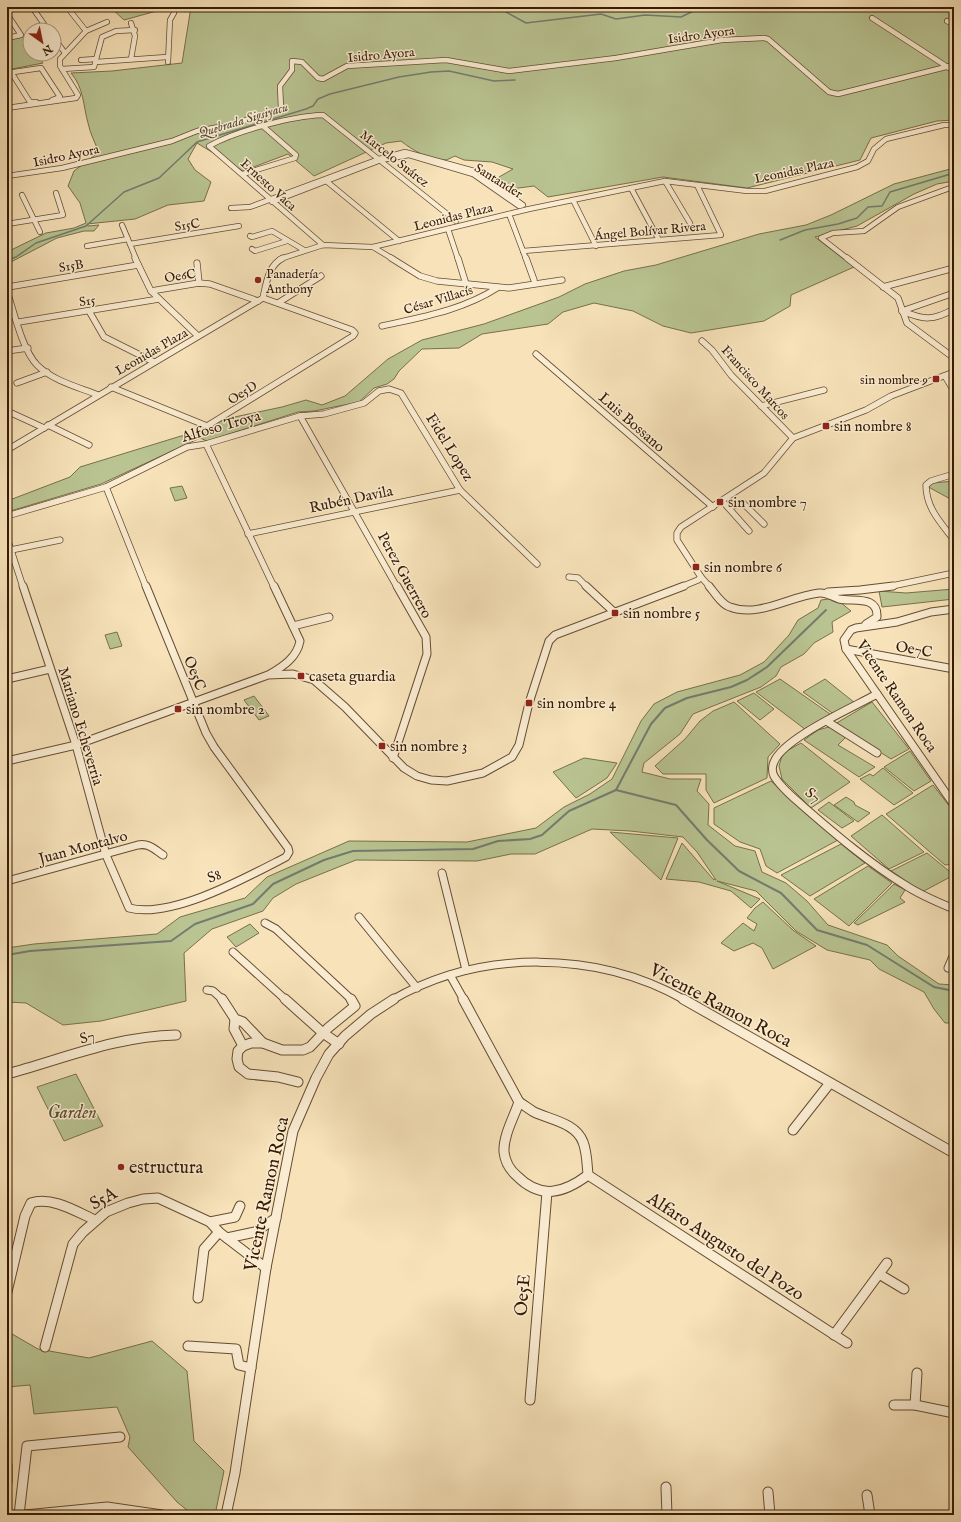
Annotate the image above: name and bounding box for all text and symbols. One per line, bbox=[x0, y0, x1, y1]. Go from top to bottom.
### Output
north arrow bbox=[22, 22, 62, 62]
street label: Isidro Ayora bbox=[667, 22, 736, 49]
text: N bbox=[39, 41, 56, 58]
street label: Isidro Ayora bbox=[347, 44, 416, 67]
water label: Quebrada Sigsiyacu bbox=[197, 99, 290, 143]
street label: Marcelo Suárez bbox=[356, 127, 432, 192]
street label: Isidro Ayora bbox=[32, 141, 101, 172]
street label: Ernesto Vaca bbox=[236, 155, 300, 215]
street label: Leonidas Plaza bbox=[753, 155, 836, 188]
street label: Santander bbox=[471, 160, 526, 203]
street label: Leonidas Plaza bbox=[412, 199, 495, 235]
street label: S15C bbox=[173, 215, 201, 236]
street label: Ángel Bolívar Rivera bbox=[593, 218, 707, 245]
street label: S15B bbox=[58, 256, 85, 277]
street label: Oe6C bbox=[163, 266, 197, 287]
place label: Panadería Anthony bbox=[265, 266, 319, 298]
marker: Panadería Anthony bbox=[253, 275, 263, 285]
street label: César Villacís bbox=[402, 282, 475, 319]
street label: S15 bbox=[78, 292, 97, 311]
street label: Leonidas Plaza bbox=[112, 325, 191, 380]
street label: Francisco Marcos bbox=[717, 342, 793, 424]
place label: sin nombre 9 bbox=[860, 372, 928, 389]
marker: sin nombre 9 bbox=[931, 374, 941, 384]
street label: Oe5D bbox=[225, 378, 261, 409]
street label: Luis Bossano bbox=[594, 388, 669, 456]
street label: Alfoso Troya bbox=[178, 406, 263, 447]
street label: Fidel Lopez bbox=[421, 410, 478, 485]
place label: sin nombre 8 bbox=[834, 417, 912, 436]
marker: sin nombre 8 bbox=[821, 421, 831, 431]
street label: Rubén Davila bbox=[308, 481, 395, 518]
place label: sin nombre 7 bbox=[728, 493, 807, 512]
marker: sin nombre 7 bbox=[715, 497, 725, 507]
street label: Perez Guerrero bbox=[373, 529, 436, 622]
place label: sin nombre 6 bbox=[704, 558, 783, 577]
marker: sin nombre 6 bbox=[691, 562, 701, 572]
place label: sin nombre 5 bbox=[623, 604, 701, 623]
marker: sin nombre 5 bbox=[610, 608, 620, 618]
street label: Vicente Ramon Roca bbox=[851, 636, 941, 756]
street label: Oe7C bbox=[894, 637, 934, 662]
street label: Oe5C bbox=[179, 653, 210, 693]
street label: Mariano Echeverria bbox=[54, 665, 108, 788]
place label: caseta guardia bbox=[309, 667, 396, 686]
marker: caseta guardia bbox=[296, 671, 306, 681]
place label: sin nombre 4 bbox=[537, 694, 617, 713]
marker: sin nombre 4 bbox=[524, 698, 534, 708]
place label: sin nombre 2 bbox=[186, 700, 265, 719]
marker: sin nombre 2 bbox=[173, 704, 183, 714]
place label: sin nombre 3 bbox=[390, 737, 467, 756]
marker: sin nombre 3 bbox=[377, 741, 387, 751]
street label: S7 bbox=[801, 783, 824, 807]
street label: Juan Montalvo bbox=[35, 826, 130, 869]
street label: S8 bbox=[204, 865, 224, 888]
street label: Vicente Ramon Roca bbox=[644, 959, 795, 1054]
street label: S7 bbox=[77, 1026, 97, 1049]
park label: Garden bbox=[47, 1102, 97, 1125]
street label: Vicente Ramon Roca bbox=[240, 1115, 295, 1275]
place label: estructura bbox=[129, 1157, 204, 1180]
marker: estructura bbox=[116, 1162, 126, 1172]
street label: S5A bbox=[86, 1182, 122, 1216]
street label: Alfaro Augusto del Pozo bbox=[641, 1187, 808, 1307]
street label: Oe5E bbox=[510, 1273, 537, 1317]

